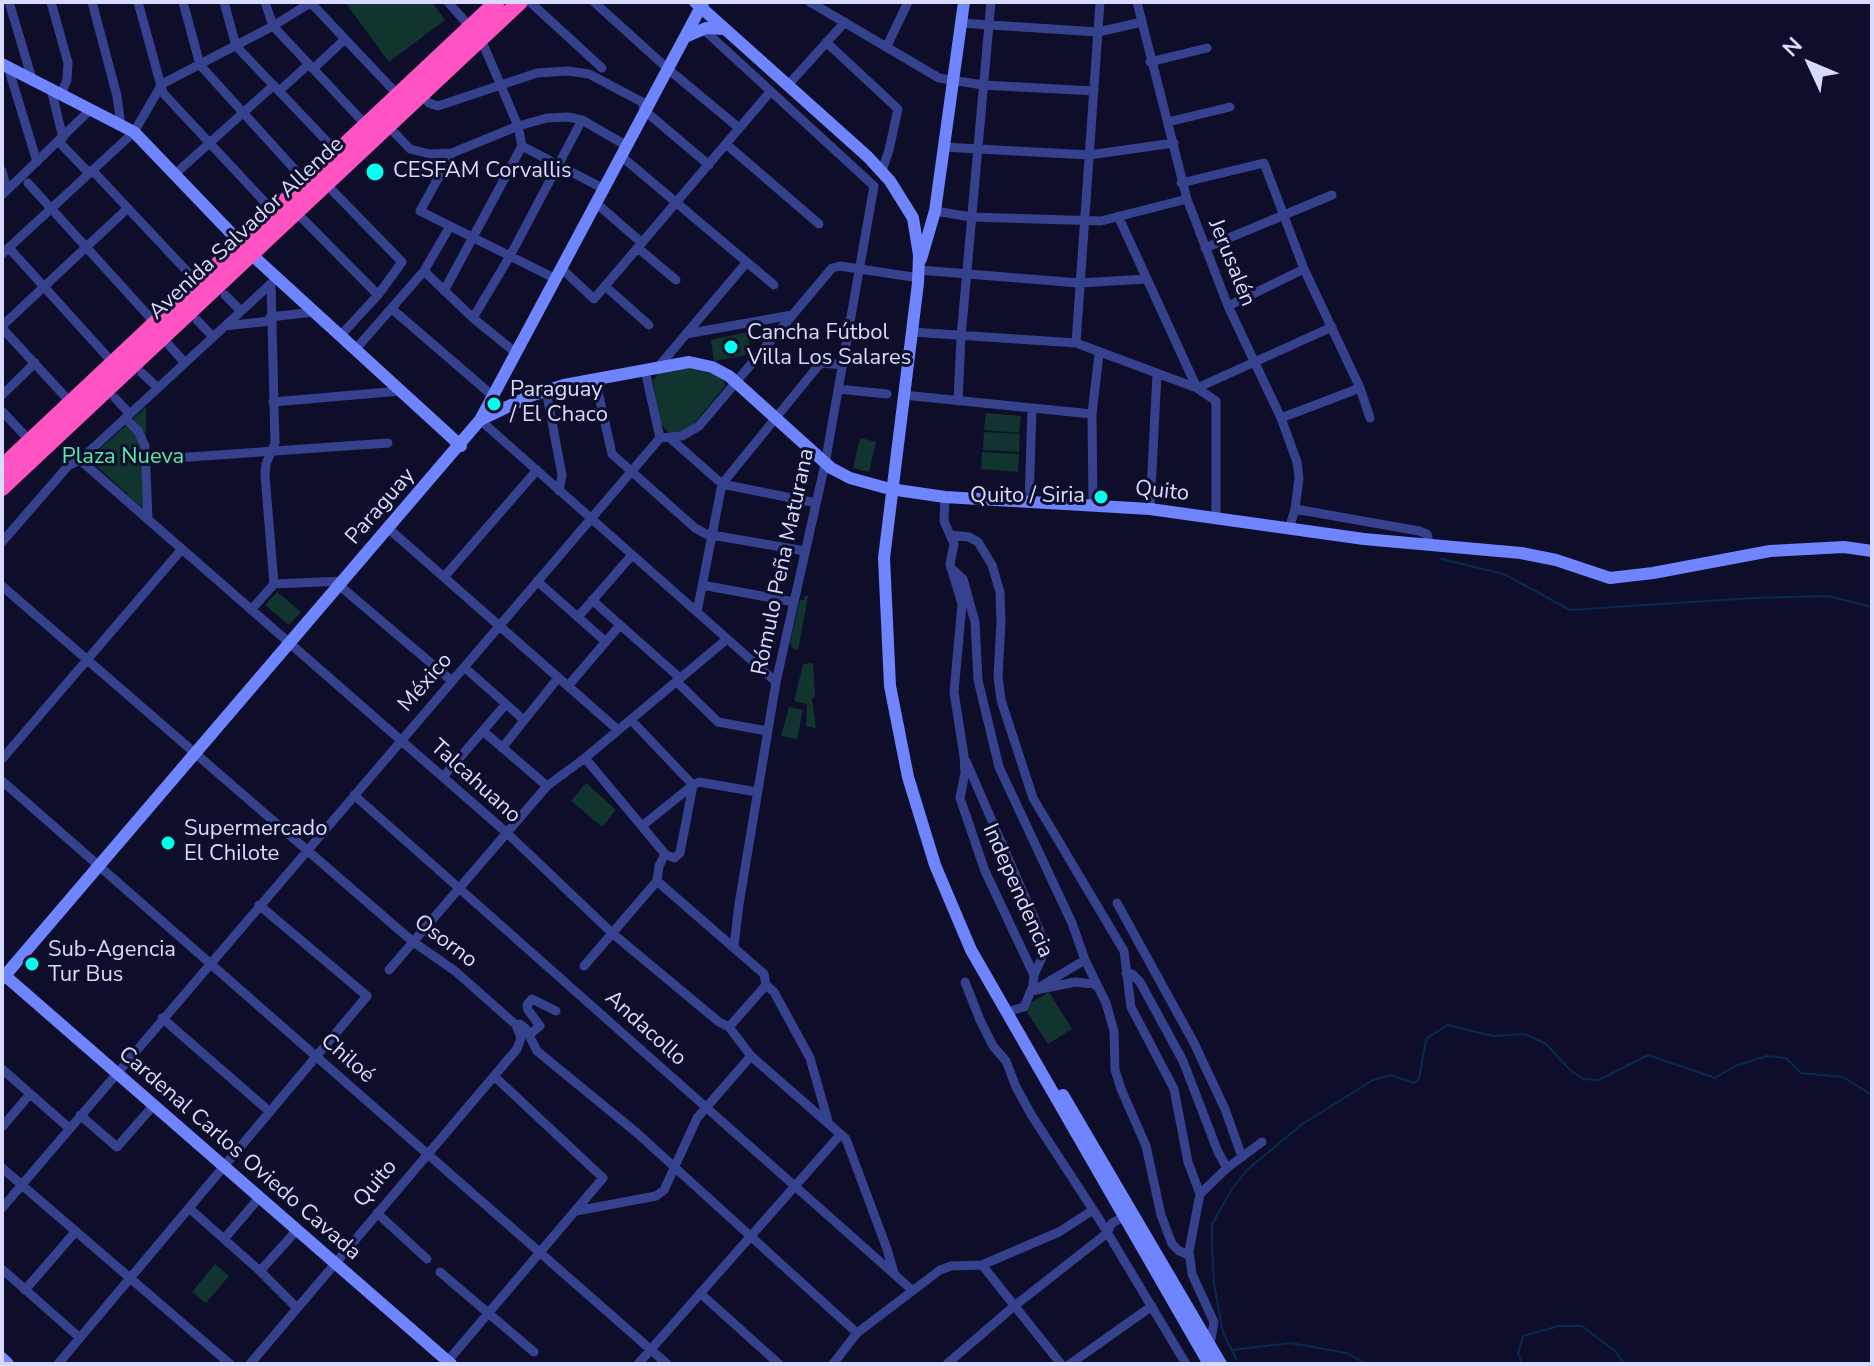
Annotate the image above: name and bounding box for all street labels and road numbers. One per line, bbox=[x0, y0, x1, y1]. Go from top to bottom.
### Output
street label: Avenida Salvador Allende bbox=[144, 132, 350, 326]
street label: Jerusalén bbox=[1202, 215, 1260, 311]
street label: Rómulo Peña Maturana bbox=[747, 446, 821, 678]
street label: Paraguay bbox=[341, 463, 421, 551]
street label: Quito bbox=[1134, 476, 1190, 508]
street label: México bbox=[393, 648, 459, 718]
street label: Talcahuano bbox=[424, 735, 526, 829]
street label: Independencia bbox=[976, 820, 1058, 962]
street label: Osorno bbox=[408, 910, 482, 974]
street label: Andacollo bbox=[599, 986, 691, 1072]
street label: Chiloé bbox=[315, 1028, 379, 1090]
street label: Cardenal Carlos Oviedo Cavada bbox=[112, 1042, 366, 1266]
street label: Quito bbox=[348, 1155, 404, 1213]

